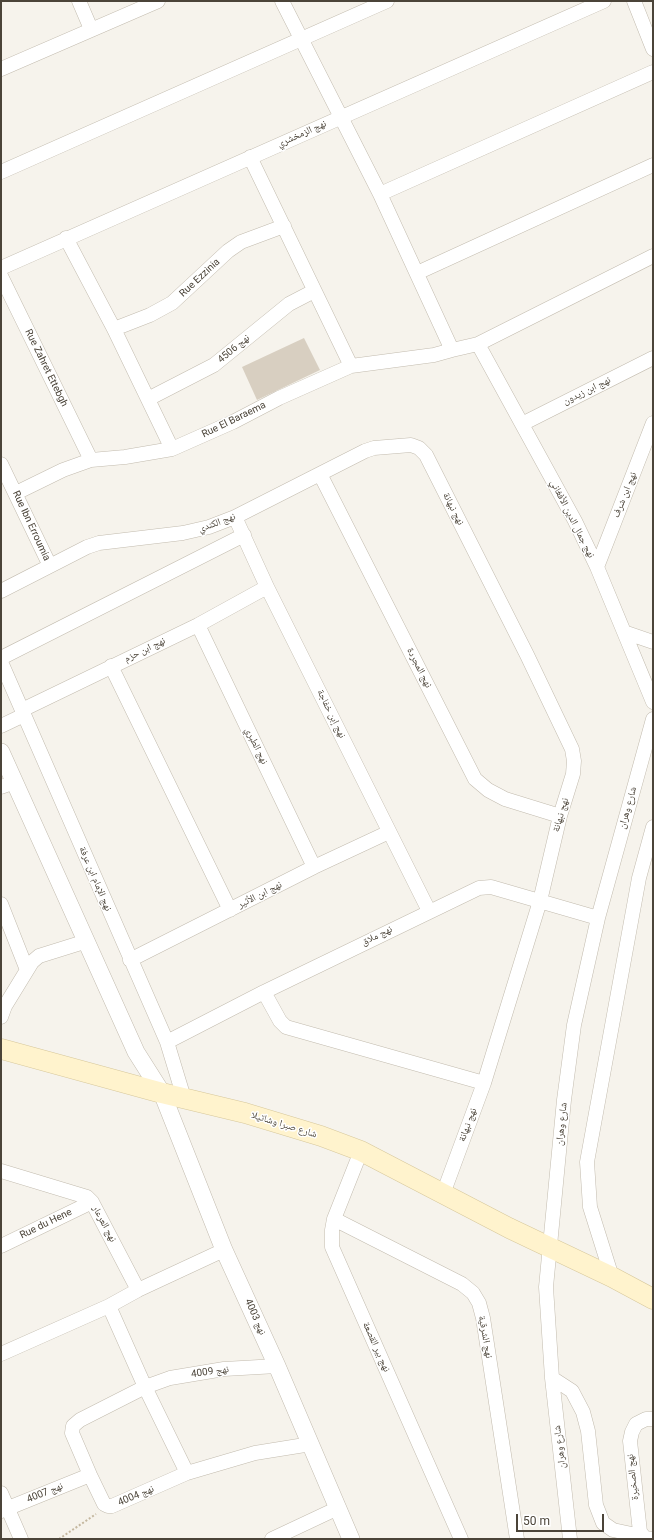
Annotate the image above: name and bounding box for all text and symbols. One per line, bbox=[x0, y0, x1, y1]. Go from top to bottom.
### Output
street label: نهج الزمخشري bbox=[276, 118, 328, 150]
street label: Rue Ezzinia bbox=[177, 256, 223, 300]
street label: Rue Zahret Ettebgh bbox=[22, 327, 70, 409]
street label: نهج 4506 bbox=[216, 332, 252, 366]
street label: نهج ابن زيدون bbox=[561, 374, 613, 408]
street label: Rue El Baraema bbox=[200, 399, 268, 441]
street label: نهج ابن شرف bbox=[610, 470, 640, 520]
street label: نهج جمال الدين الأفغاني bbox=[547, 478, 597, 560]
street label: Rue Ibn Erroumia bbox=[9, 489, 53, 563]
street label: نهج نبهانة bbox=[440, 491, 466, 527]
street label: نهج الكندي bbox=[197, 511, 237, 535]
street label: نهج ابن حزم bbox=[122, 635, 168, 665]
street label: نهج المجردة bbox=[404, 646, 434, 690]
street label: نهج إبن خفاجة bbox=[314, 688, 348, 740]
street label: نهج الطبري bbox=[242, 726, 270, 766]
street label: شارع وهران bbox=[616, 785, 640, 831]
street label: نهج نبهانة bbox=[550, 797, 572, 833]
street label: نهج الإمام ابن عرفة bbox=[76, 845, 114, 913]
street label: نهج ابن الأثير bbox=[236, 879, 284, 911]
street label: نهج ملاق bbox=[360, 923, 394, 949]
street label: شارع وهران bbox=[554, 1102, 570, 1146]
street label: نهج نبهانة bbox=[456, 1107, 480, 1143]
street label: شارع صبرا وشاتيلا bbox=[250, 1109, 318, 1141]
street label: نهج العرعار bbox=[89, 1204, 119, 1244]
street label: Rue du Hene bbox=[18, 1206, 74, 1242]
street label: نهج 4003 bbox=[242, 1297, 268, 1337]
street label: نهج الشرقية bbox=[475, 1315, 495, 1359]
street label: نهج بير القصعة bbox=[360, 1320, 392, 1374]
street label: نهج 4009 bbox=[190, 1363, 230, 1381]
street label: شارع وهران bbox=[551, 1425, 569, 1469]
street label: نهج الصخيرة bbox=[625, 1453, 641, 1501]
street label: نهج 4007 bbox=[25, 1480, 65, 1506]
street label: نهج 4004 bbox=[116, 1483, 156, 1509]
scale bar bbox=[518, 1506, 606, 1532]
text: 50 m bbox=[523, 1514, 550, 1528]

